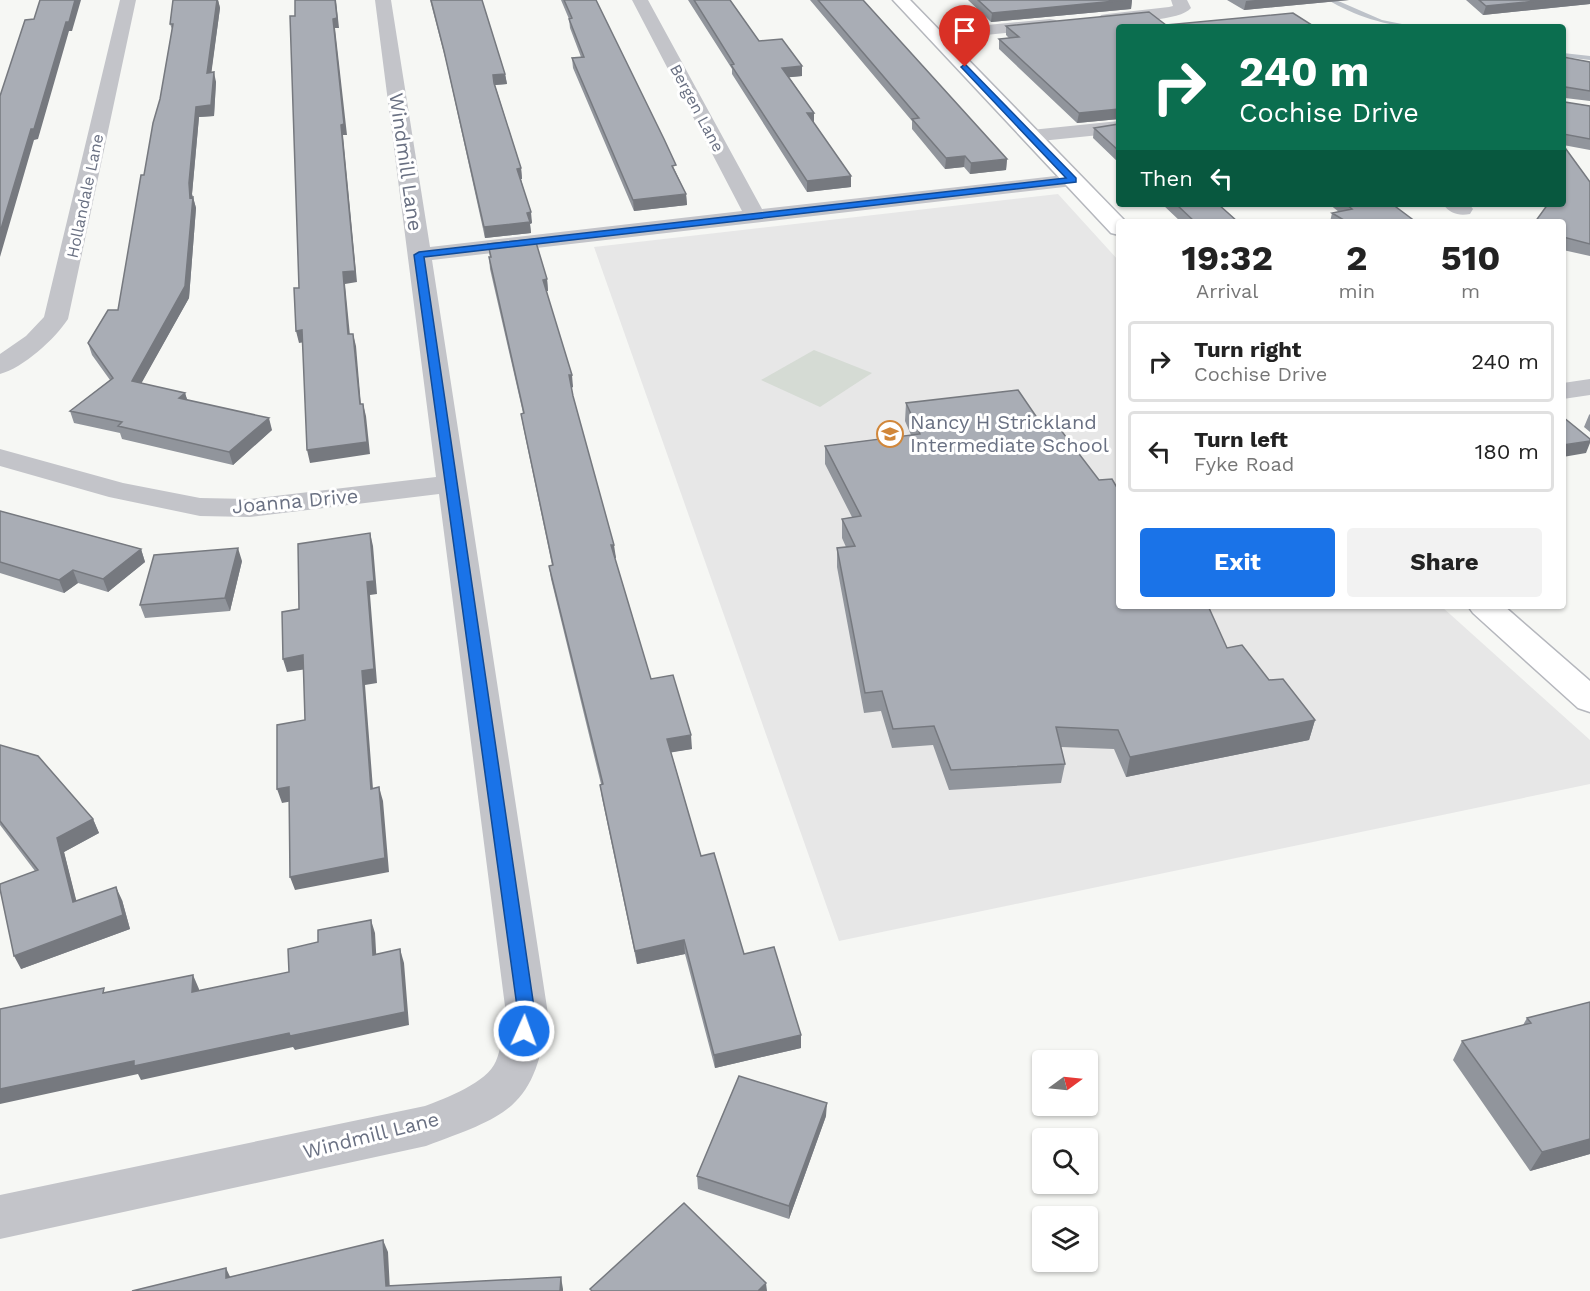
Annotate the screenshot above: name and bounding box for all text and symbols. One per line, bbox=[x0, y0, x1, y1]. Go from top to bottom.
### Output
pin bbox=[939, 5, 990, 67]
icon: arrive bbox=[948, 14, 981, 47]
text: 240 m bbox=[1239, 47, 1369, 96]
icon: right bbox=[1140, 48, 1218, 126]
street label: Bergen Lane bbox=[666, 61, 728, 155]
street label: Windmill Lane bbox=[384, 91, 428, 233]
text: Cochise Drive bbox=[1239, 97, 1419, 129]
street label: Hollandale Lane bbox=[63, 132, 107, 260]
icon: left bbox=[1205, 162, 1238, 195]
text: Then bbox=[1140, 166, 1193, 191]
text: 19:32 bbox=[1182, 237, 1273, 279]
text: 2 bbox=[1346, 237, 1368, 279]
text: 510 bbox=[1441, 237, 1500, 279]
text: Arrival bbox=[1196, 279, 1258, 303]
text: min bbox=[1338, 279, 1375, 303]
text: m bbox=[1461, 279, 1480, 303]
text: Turn right bbox=[1194, 337, 1301, 362]
icon: right bbox=[1143, 345, 1176, 378]
text: 240 m bbox=[1471, 349, 1539, 374]
text: Cochise Drive bbox=[1194, 362, 1327, 386]
place label: Nancy H Strickland Intermediate School bbox=[910, 410, 1109, 457]
school or university icon: Nancy H Strickland Intermediate School bbox=[875, 419, 905, 449]
text: Turn left bbox=[1194, 427, 1288, 452]
icon: left bbox=[1143, 435, 1176, 468]
text: 180 m bbox=[1475, 439, 1539, 464]
text: Fyke Road bbox=[1194, 452, 1294, 476]
street label: Joanna Drive bbox=[231, 484, 359, 518]
button: Exit bbox=[1140, 528, 1335, 597]
button: Share bbox=[1347, 528, 1542, 597]
position arrow bbox=[492, 999, 556, 1063]
north arrow bbox=[1032, 1050, 1098, 1116]
map controls bbox=[1032, 1050, 1098, 1272]
street label: Windmill Lane bbox=[300, 1106, 442, 1164]
button: search bbox=[1032, 1128, 1098, 1194]
button: layers bbox=[1032, 1206, 1098, 1272]

